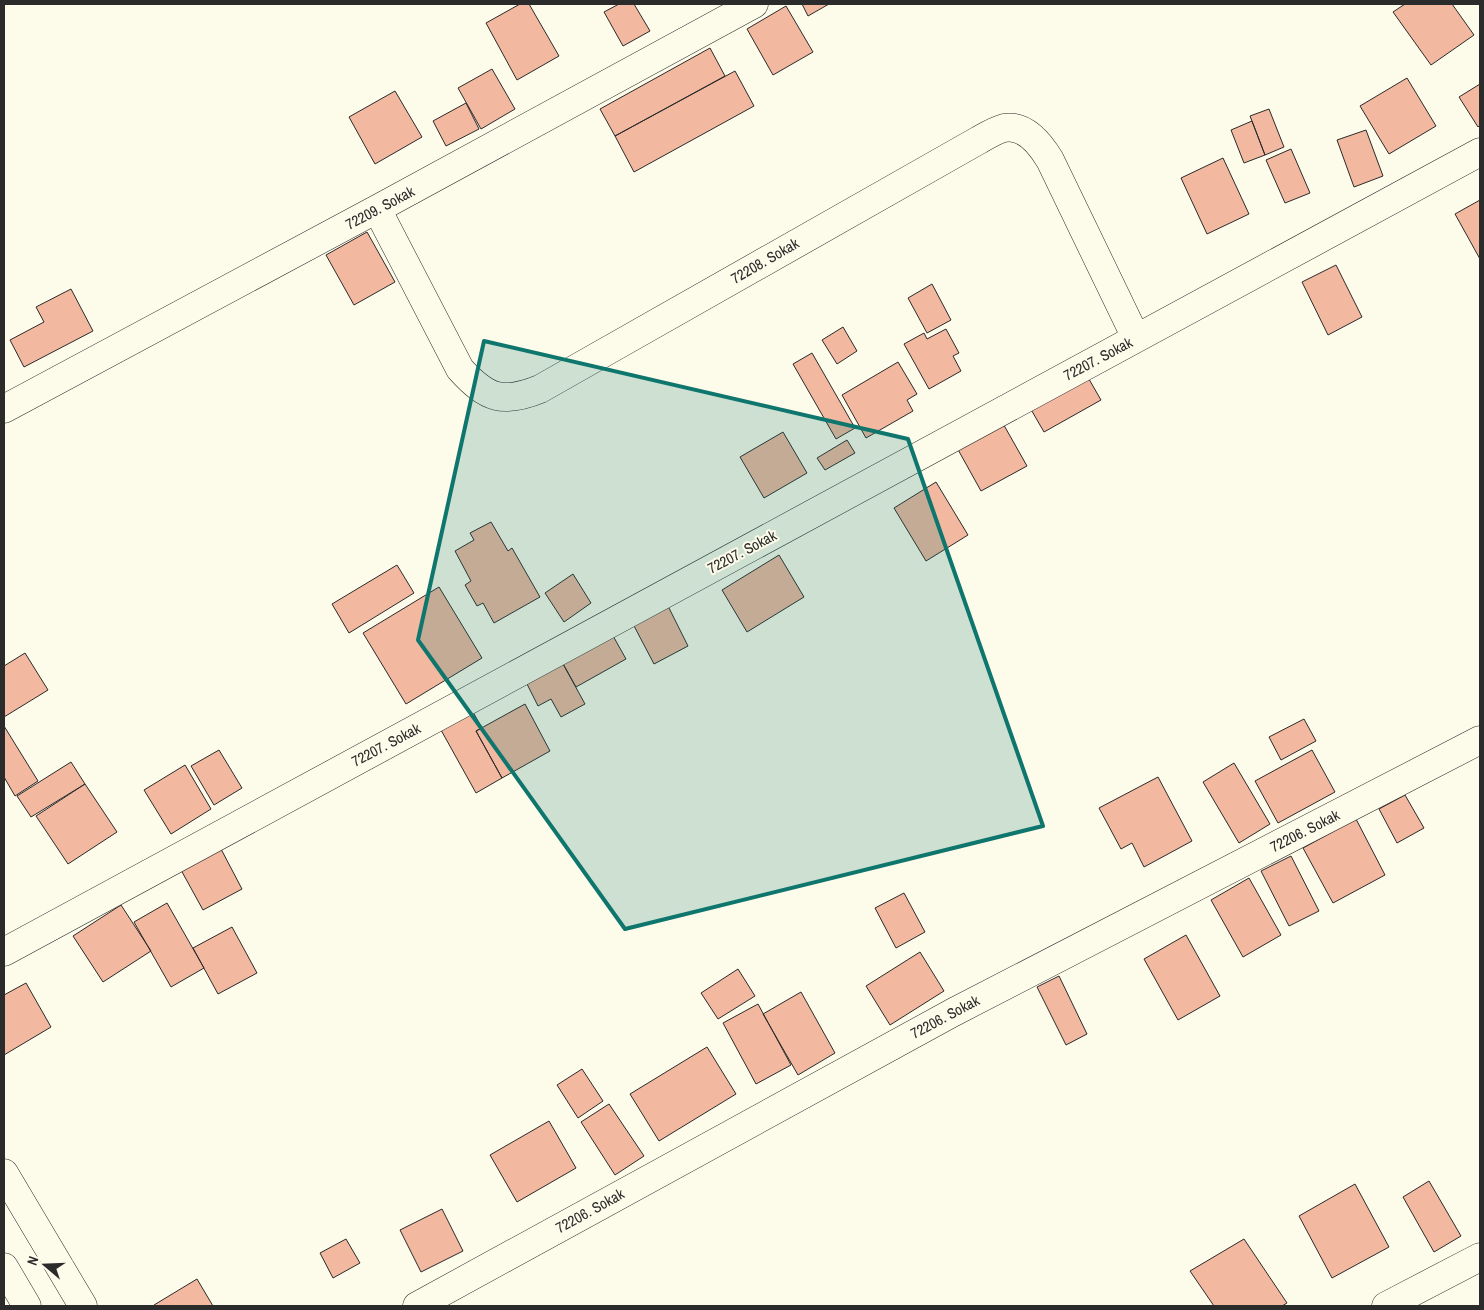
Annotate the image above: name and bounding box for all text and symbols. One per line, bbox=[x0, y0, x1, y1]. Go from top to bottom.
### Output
street label: 72209. Sokak bbox=[342, 180, 419, 234]
street label: 72208. Sokak bbox=[727, 232, 803, 288]
street label: 72207. Sokak bbox=[1060, 331, 1137, 385]
street label: 72207. Sokak bbox=[704, 524, 781, 578]
street label: 72207. Sokak bbox=[348, 717, 425, 771]
street label: 72206. Sokak bbox=[1266, 804, 1344, 857]
street label: 72206. Sokak bbox=[907, 989, 984, 1043]
street label: 72206. Sokak bbox=[552, 1183, 628, 1238]
north arrow bbox=[20, 1240, 70, 1290]
text: N bbox=[23, 1254, 43, 1268]

